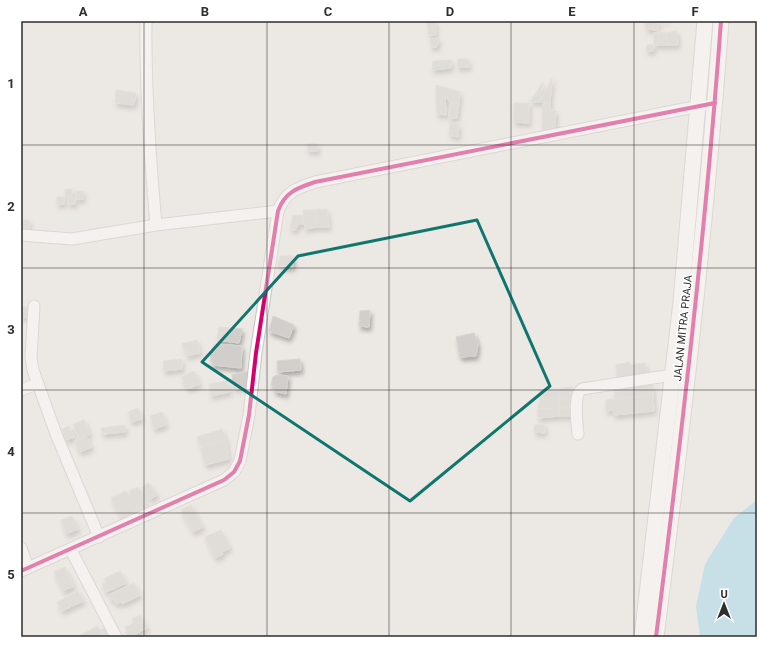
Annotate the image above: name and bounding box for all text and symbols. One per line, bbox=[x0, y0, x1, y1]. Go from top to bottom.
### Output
text: A bbox=[79, 4, 88, 19]
text: B bbox=[201, 4, 209, 19]
text: C bbox=[324, 4, 333, 19]
text: D bbox=[446, 4, 454, 19]
text: E bbox=[568, 4, 576, 19]
text: F bbox=[691, 4, 699, 19]
text: 1 bbox=[7, 76, 15, 91]
text: 2 bbox=[7, 199, 15, 214]
street label: JALAN MITRA PRAJA bbox=[671, 273, 695, 382]
text: 3 bbox=[7, 322, 15, 337]
text: 4 bbox=[7, 444, 15, 459]
text: 5 bbox=[7, 567, 15, 582]
north arrow bbox=[704, 584, 744, 624]
text: U bbox=[720, 588, 728, 601]

